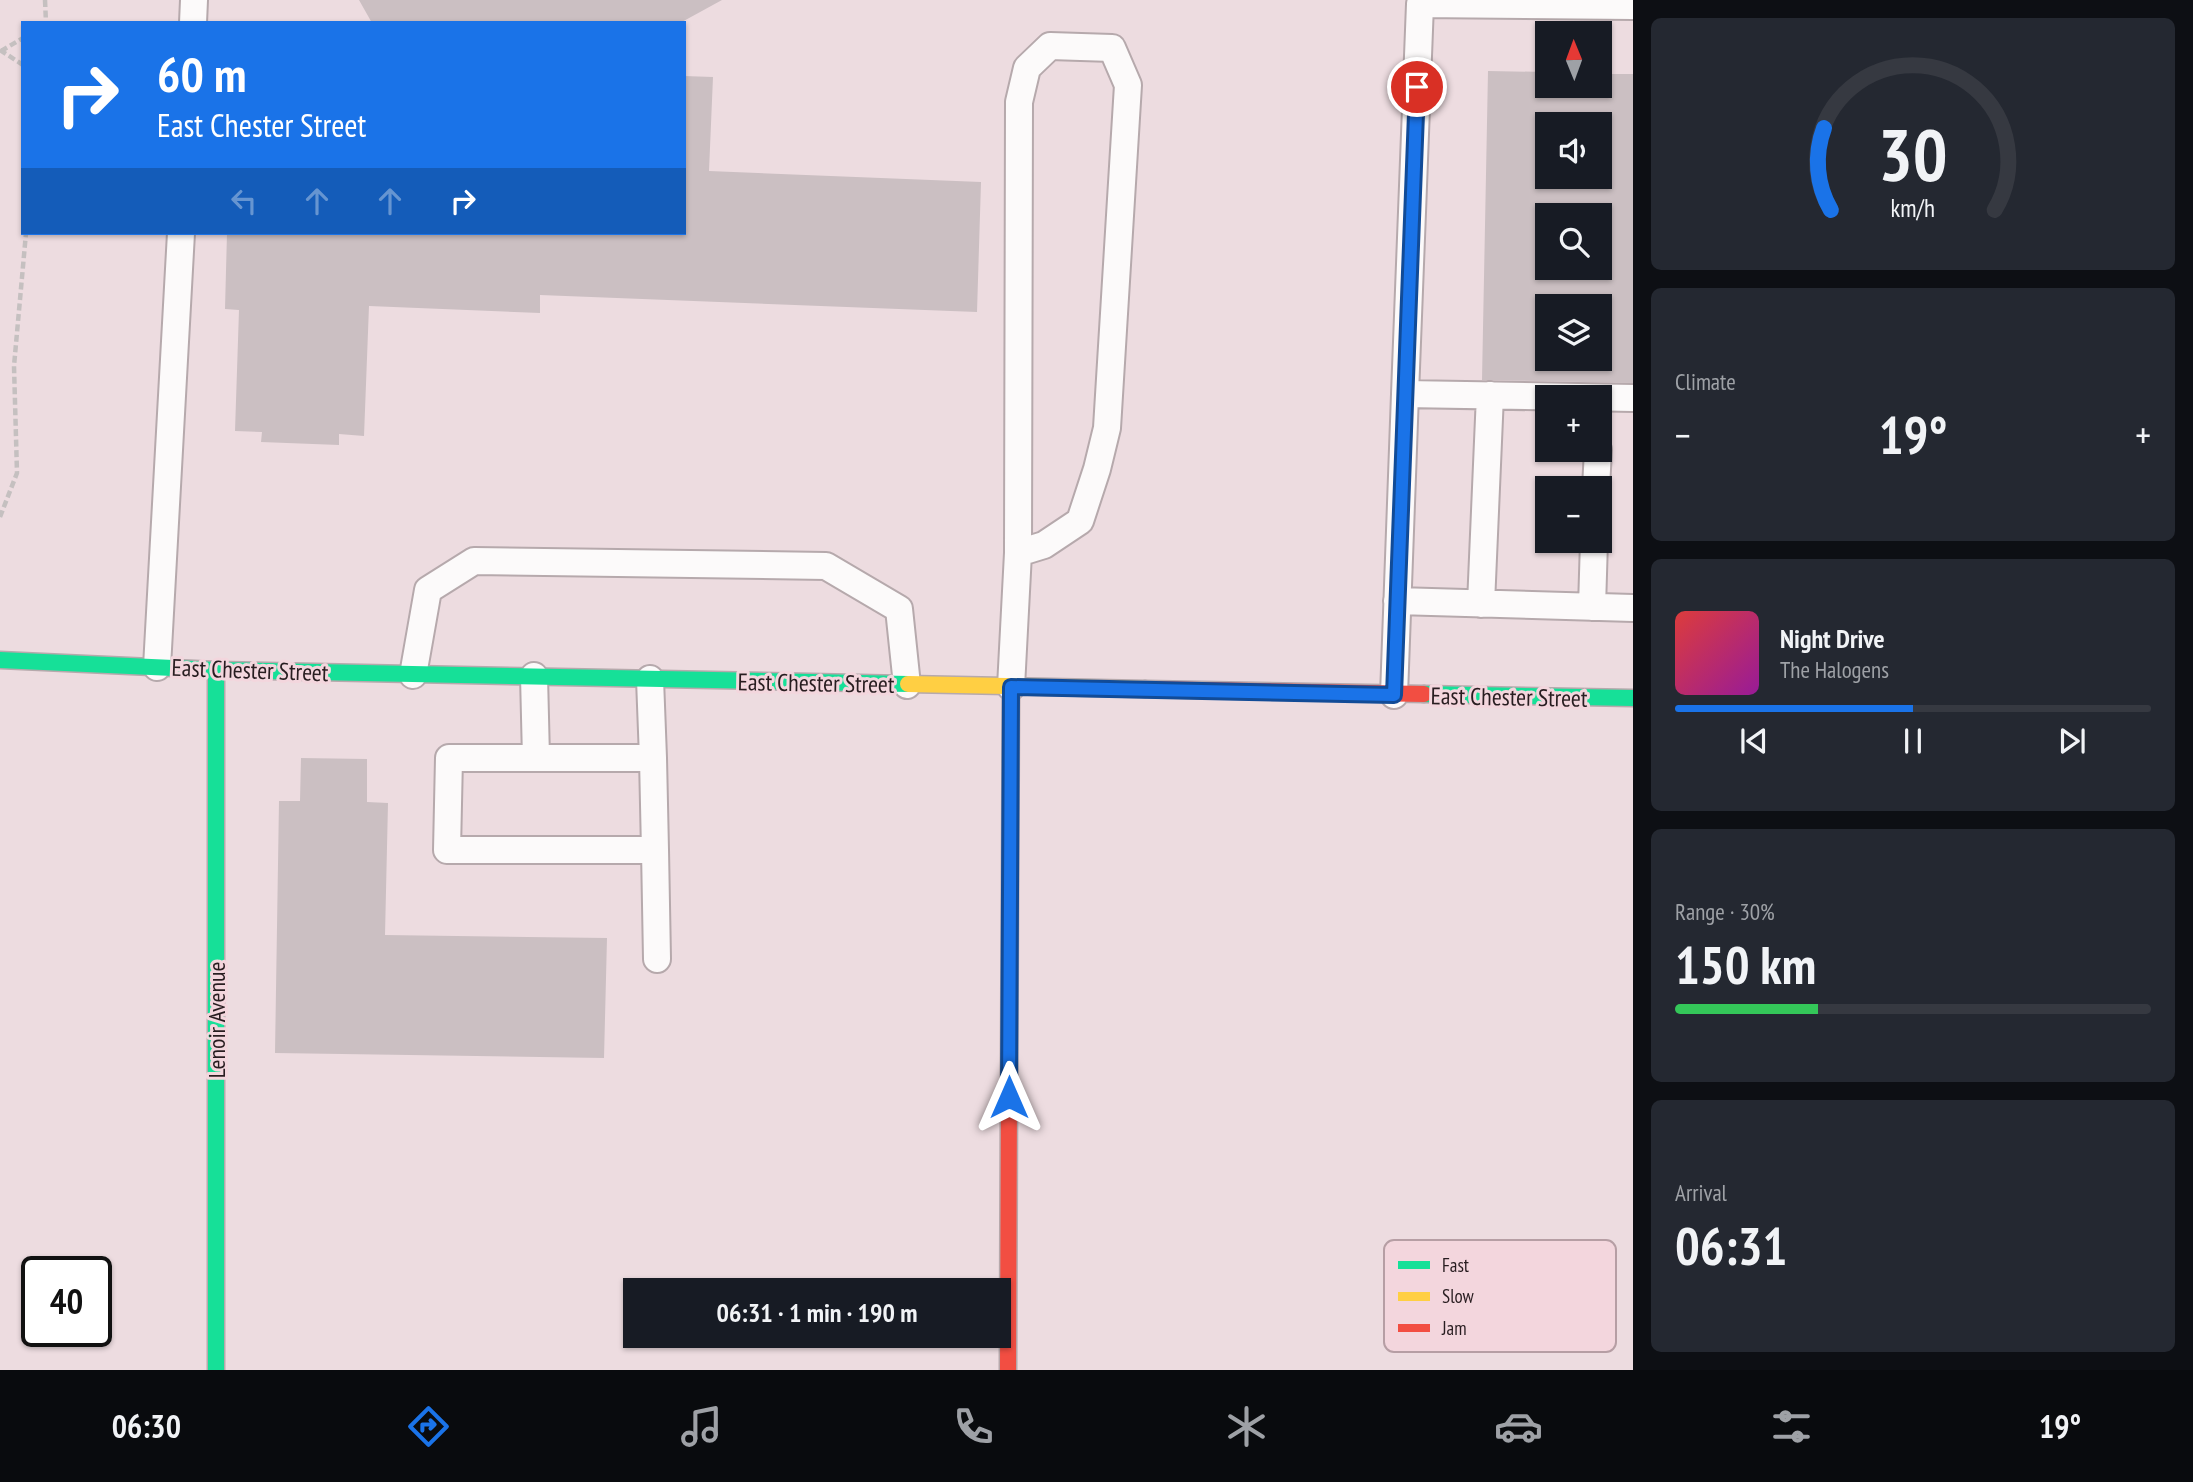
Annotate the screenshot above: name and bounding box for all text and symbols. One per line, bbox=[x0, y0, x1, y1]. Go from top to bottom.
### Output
north arrow bbox=[1535, 21, 1612, 98]
map controls bbox=[1535, 21, 1612, 553]
text: 60 m bbox=[157, 42, 246, 106]
icon: right bbox=[42, 49, 133, 140]
pin bbox=[1387, 57, 1447, 117]
icon: arrive bbox=[1398, 68, 1436, 106]
text: East Chester Street bbox=[157, 104, 366, 146]
text: 30 bbox=[1878, 107, 1948, 201]
button: sound bbox=[1535, 112, 1612, 189]
icon: left bbox=[225, 182, 263, 220]
icon: ahead bbox=[298, 182, 336, 220]
icon: ahead bbox=[371, 182, 409, 220]
icon: right bbox=[444, 182, 482, 220]
text: km/h bbox=[1891, 192, 1935, 224]
button: search bbox=[1535, 203, 1612, 280]
button: layers bbox=[1535, 294, 1612, 371]
text: Climate bbox=[1675, 367, 1736, 396]
button: + bbox=[1535, 385, 1612, 462]
text: 19° bbox=[1879, 401, 1947, 468]
text: − bbox=[1675, 410, 1691, 459]
text: + bbox=[2135, 410, 2151, 459]
button: − bbox=[1535, 476, 1612, 553]
text: Night Drive bbox=[1780, 622, 1885, 655]
street label: East Chester Street bbox=[171, 652, 329, 688]
text: The Halogens bbox=[1780, 655, 1889, 684]
street label: East Chester Street bbox=[737, 666, 895, 700]
street label: East Chester Street bbox=[1430, 680, 1588, 714]
icon: previous bbox=[1735, 722, 1773, 760]
icon: pause bbox=[1894, 722, 1932, 760]
icon: next bbox=[2053, 722, 2091, 760]
text: Range · 30% bbox=[1675, 897, 1775, 926]
text: 150 km bbox=[1675, 931, 1816, 998]
street label: Lenoir Avenue bbox=[201, 962, 232, 1078]
position arrow bbox=[972, 1060, 1046, 1134]
text: Arrival bbox=[1675, 1178, 1727, 1207]
text: 06:31 bbox=[1675, 1212, 1787, 1279]
legend bbox=[1384, 1240, 1616, 1352]
text: Fast bbox=[1442, 1253, 1470, 1277]
speed limit sign: 40 bbox=[21, 1256, 112, 1347]
text: Slow bbox=[1442, 1284, 1475, 1308]
text: 06:31 · 1 min · 190 m bbox=[717, 1296, 917, 1329]
text: Jam bbox=[1441, 1316, 1467, 1340]
icon: directions bbox=[404, 1402, 453, 1451]
icon: music bbox=[677, 1402, 726, 1451]
icon: phone bbox=[949, 1402, 998, 1451]
icon: climate bbox=[1222, 1402, 1271, 1451]
icon: car bbox=[1494, 1402, 1543, 1451]
icon: filters bbox=[1767, 1402, 1816, 1451]
text: 06:30 bbox=[112, 1405, 181, 1447]
text: 19° bbox=[2039, 1405, 2081, 1447]

